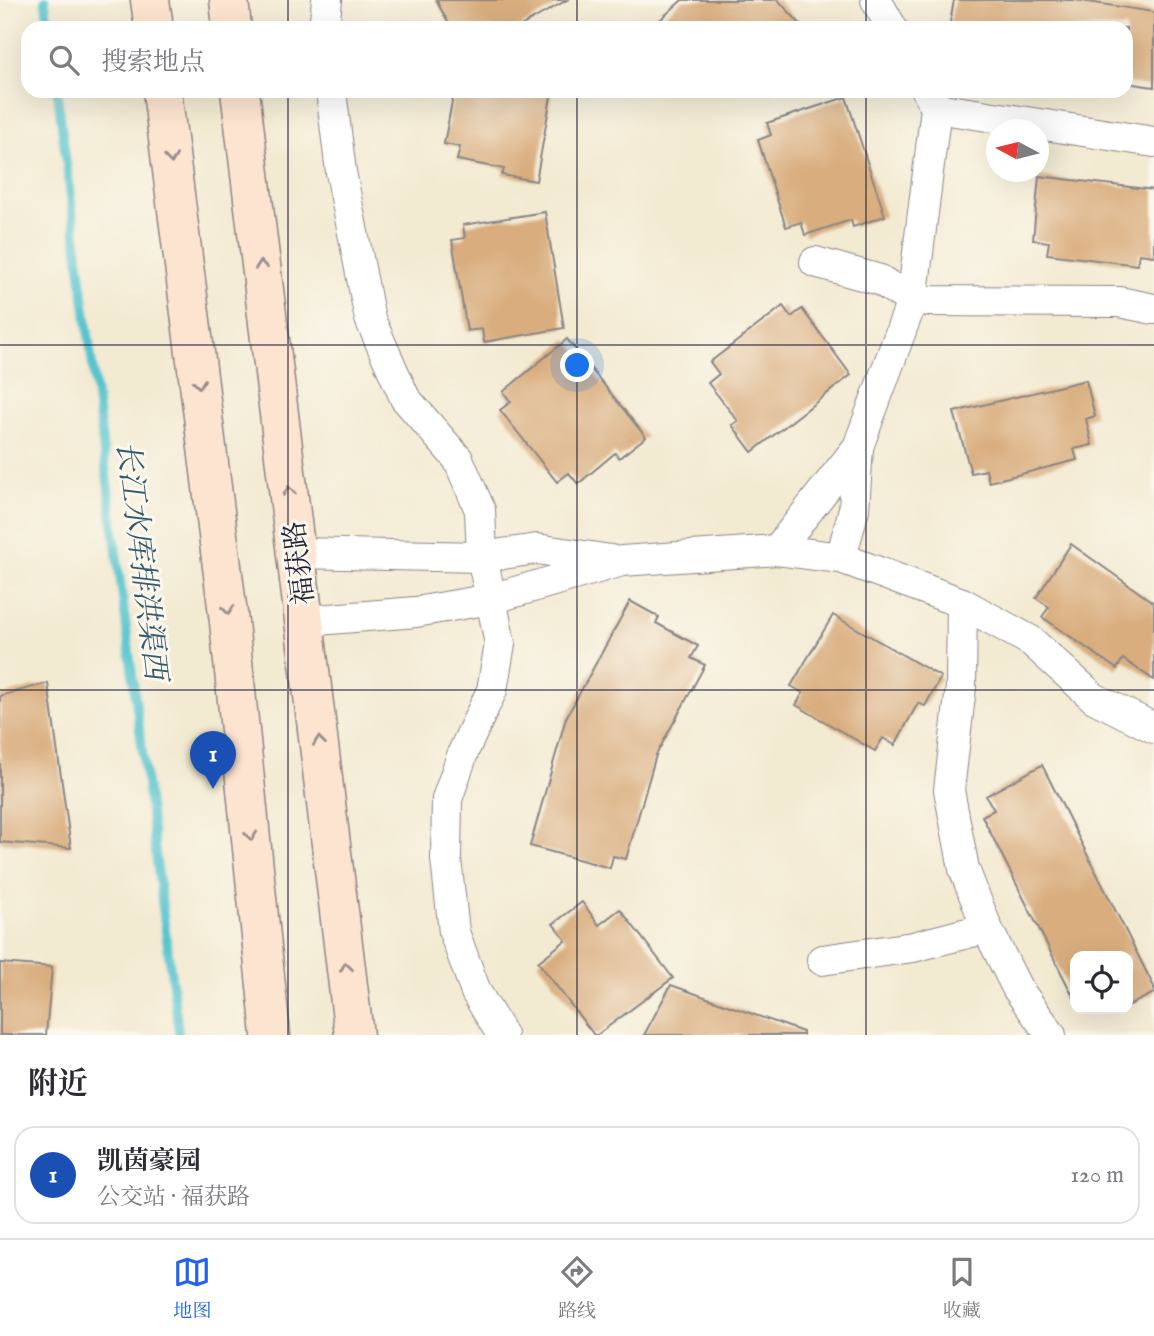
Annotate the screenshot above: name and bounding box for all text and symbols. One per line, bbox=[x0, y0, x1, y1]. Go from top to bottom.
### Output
search box bbox=[21, 21, 1133, 98]
icon: search bbox=[45, 41, 83, 79]
text: 搜索地点 bbox=[101, 46, 205, 79]
north arrow bbox=[986, 119, 1049, 182]
one-way arrow bbox=[163, 153, 178, 165]
one-way arrow bbox=[254, 260, 269, 271]
your location bbox=[560, 348, 594, 382]
one-way arrow bbox=[192, 379, 207, 390]
water label: 长江水库排洪渠西 bbox=[107, 439, 174, 687]
one-way arrow bbox=[281, 485, 296, 497]
street label: 福获路 bbox=[278, 519, 323, 607]
one-way arrow bbox=[220, 604, 235, 616]
pin: 1 bbox=[190, 731, 236, 789]
one-way arrow bbox=[312, 736, 327, 747]
one-way arrow bbox=[243, 831, 258, 842]
map controls bbox=[1070, 951, 1133, 1014]
button: locate bbox=[1070, 951, 1133, 1014]
one-way arrow bbox=[339, 961, 354, 973]
text: 附近 bbox=[28, 1066, 88, 1104]
text: 凯茵豪园 bbox=[97, 1145, 201, 1178]
text: 1 bbox=[49, 1161, 57, 1190]
text: 120 m bbox=[1071, 1161, 1124, 1190]
text: 公交站 · 福获路 bbox=[97, 1183, 250, 1212]
tab: 地图 bbox=[173, 1253, 211, 1324]
tab: 路线 bbox=[558, 1253, 596, 1324]
tab: 收藏 bbox=[943, 1253, 981, 1324]

